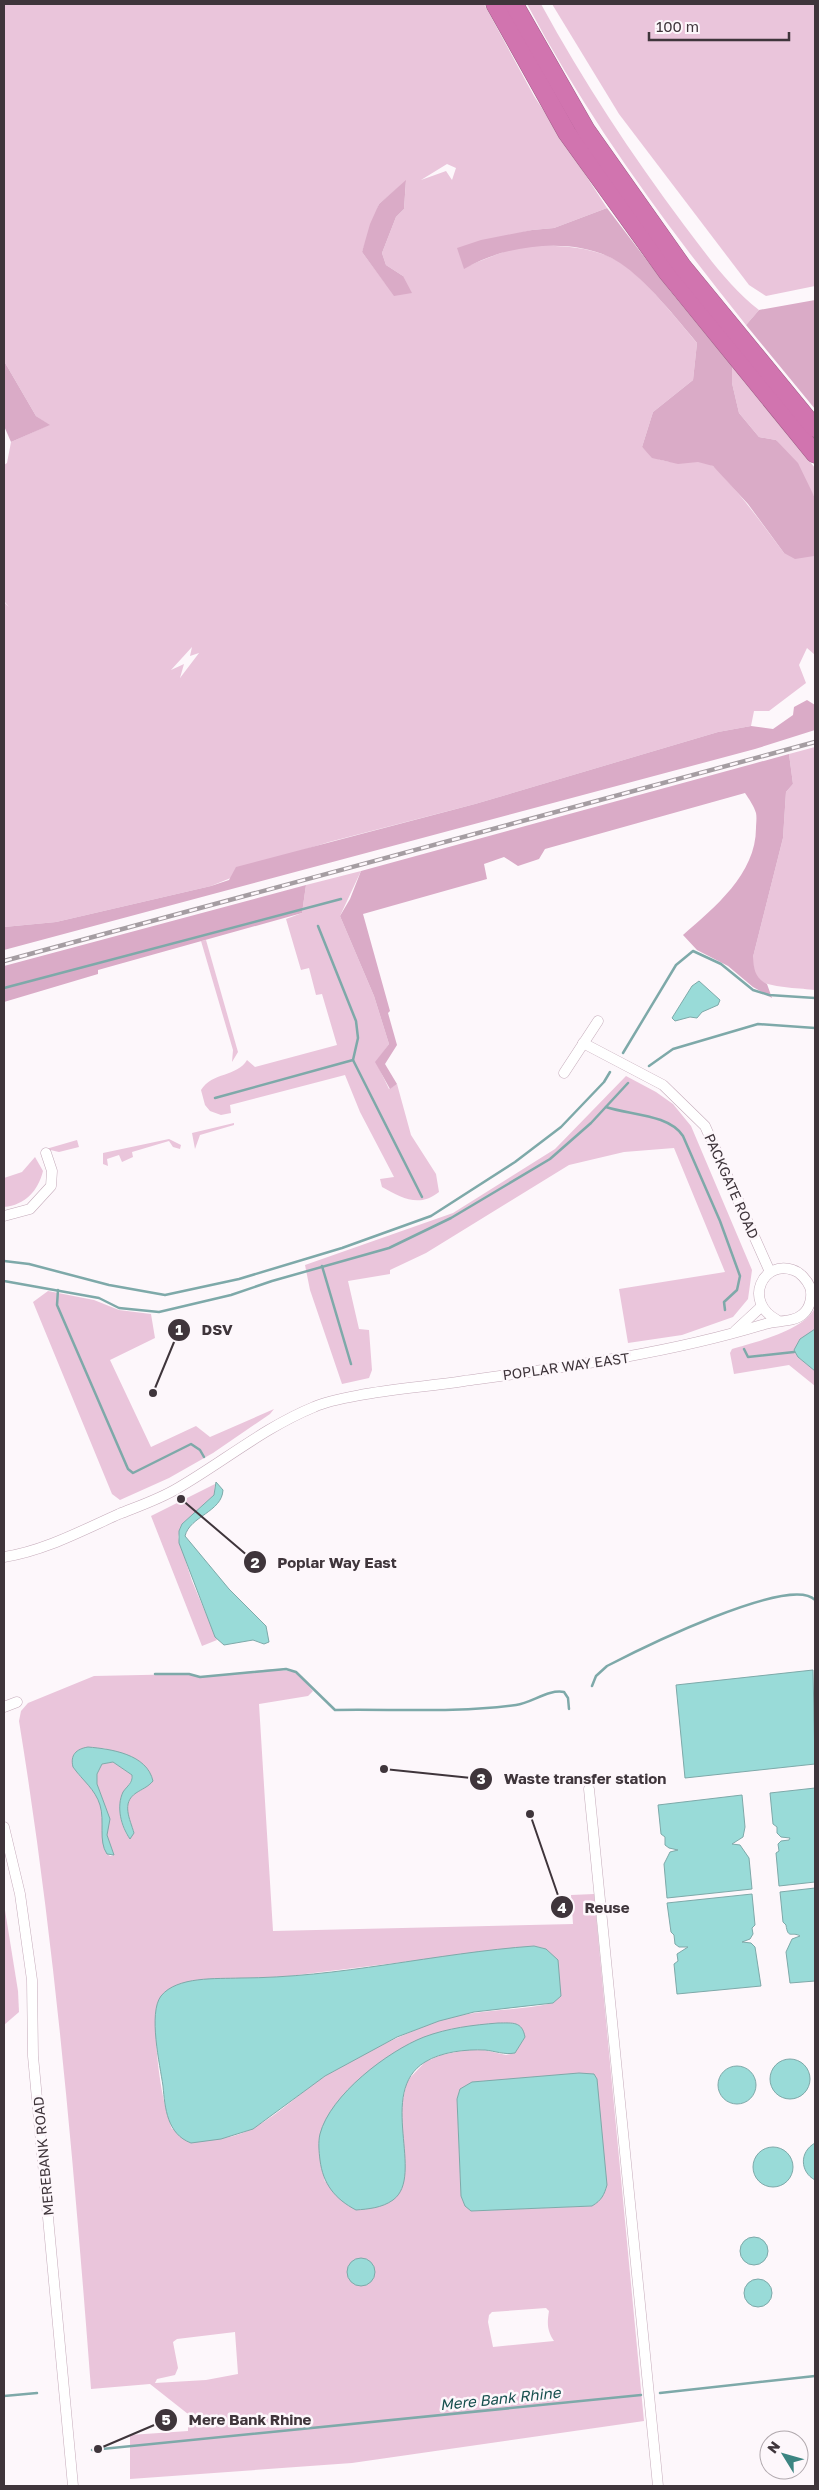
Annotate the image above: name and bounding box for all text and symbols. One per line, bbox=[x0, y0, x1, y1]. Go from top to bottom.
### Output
scale bar bbox=[649, 10, 789, 42]
text: 100 m bbox=[656, 17, 699, 35]
street label: PACKGATE ROAD bbox=[701, 1131, 763, 1241]
callout: DSV bbox=[166, 1315, 242, 1345]
text: 1 bbox=[175, 1320, 183, 1338]
text: DSV bbox=[201, 1320, 233, 1338]
street label: POPLAR WAY EAST bbox=[502, 1349, 631, 1383]
callout: Poplar Way East bbox=[242, 1547, 407, 1577]
text: 2 bbox=[250, 1553, 260, 1571]
text: Poplar Way East bbox=[277, 1553, 397, 1571]
callout: Waste transfer station bbox=[469, 1764, 676, 1794]
text: 3 bbox=[476, 1769, 486, 1787]
text: Waste transfer station bbox=[504, 1769, 666, 1787]
callout: Reuse bbox=[550, 1892, 640, 1922]
text: 4 bbox=[557, 1898, 567, 1916]
text: Reuse bbox=[584, 1898, 630, 1916]
street label: MEREBANK ROAD bbox=[29, 2096, 57, 2216]
water label: Mere Bank Rhine bbox=[439, 2383, 562, 2413]
callout: Mere Bank Rhine bbox=[154, 2405, 322, 2435]
text: 5 bbox=[161, 2410, 171, 2428]
text: Mere Bank Rhine bbox=[189, 2410, 312, 2428]
north arrow bbox=[759, 2430, 809, 2480]
text: N bbox=[763, 2438, 783, 2456]

